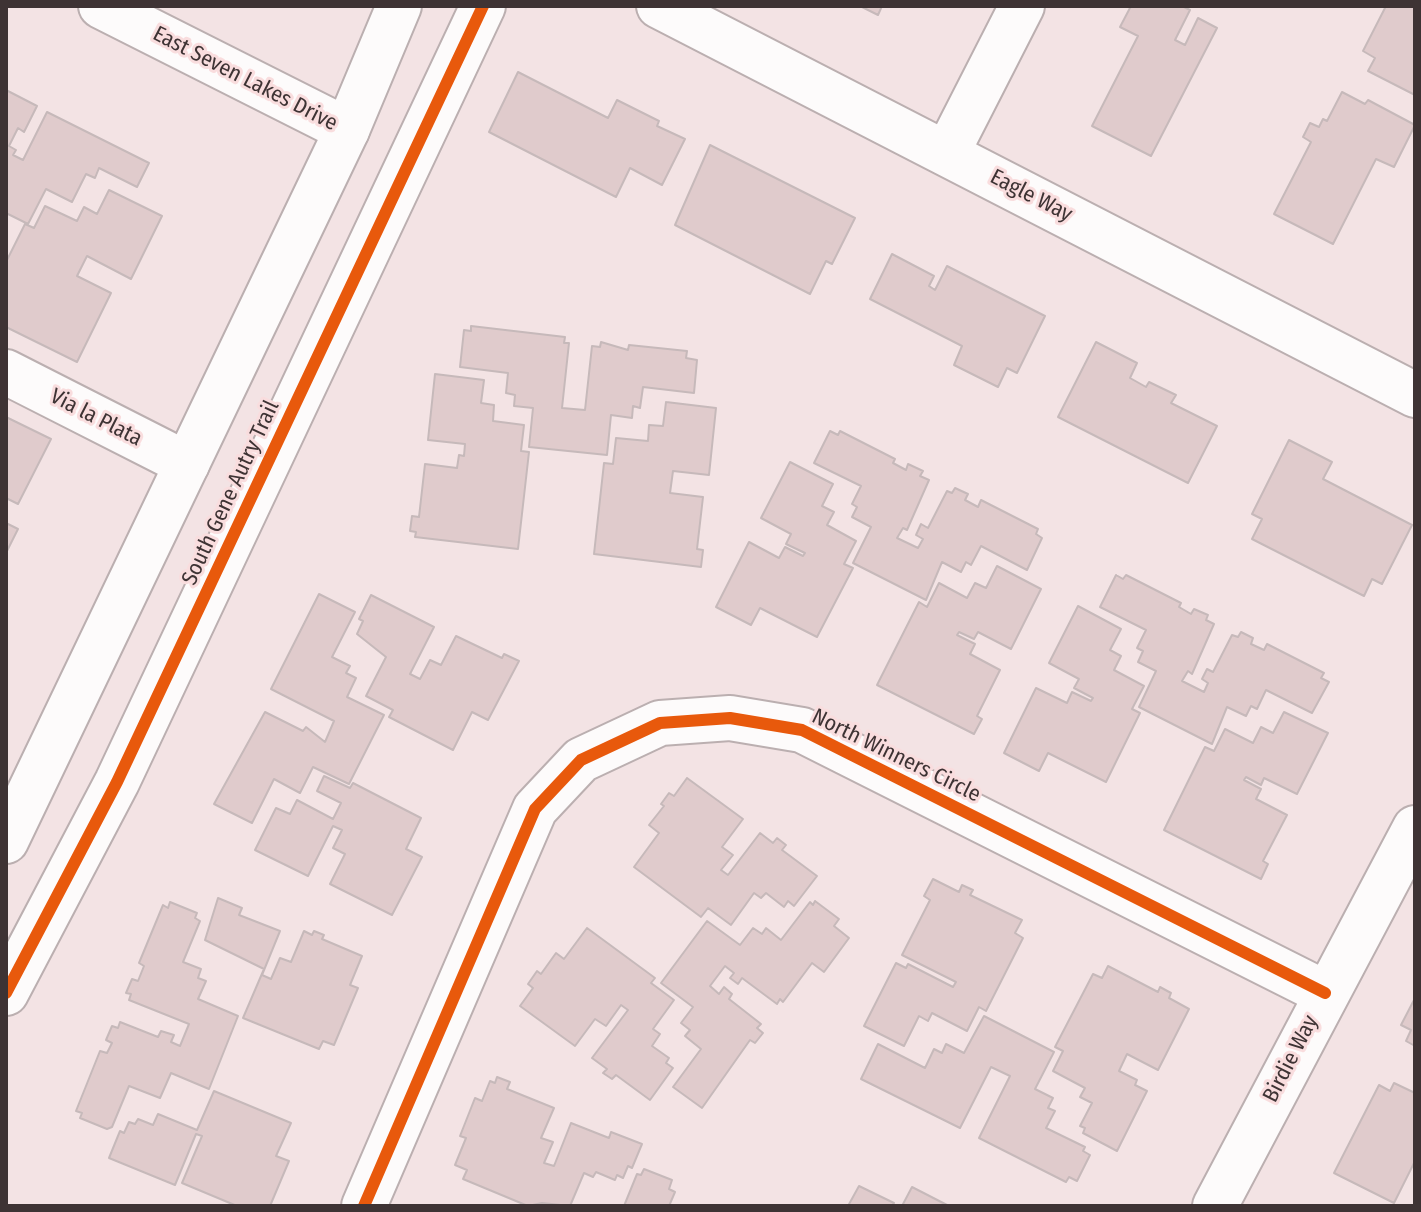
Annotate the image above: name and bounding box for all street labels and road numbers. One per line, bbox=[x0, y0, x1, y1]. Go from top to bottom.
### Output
street label: East Seven Lakes Drive bbox=[148, 21, 342, 137]
street label: Eagle Way bbox=[985, 164, 1077, 228]
street label: Via la Plata bbox=[45, 384, 147, 452]
street label: South Gene Autry Trail bbox=[177, 397, 285, 589]
street label: North Winners Circle bbox=[807, 704, 985, 808]
street label: Birdie Way bbox=[1258, 1011, 1324, 1107]

